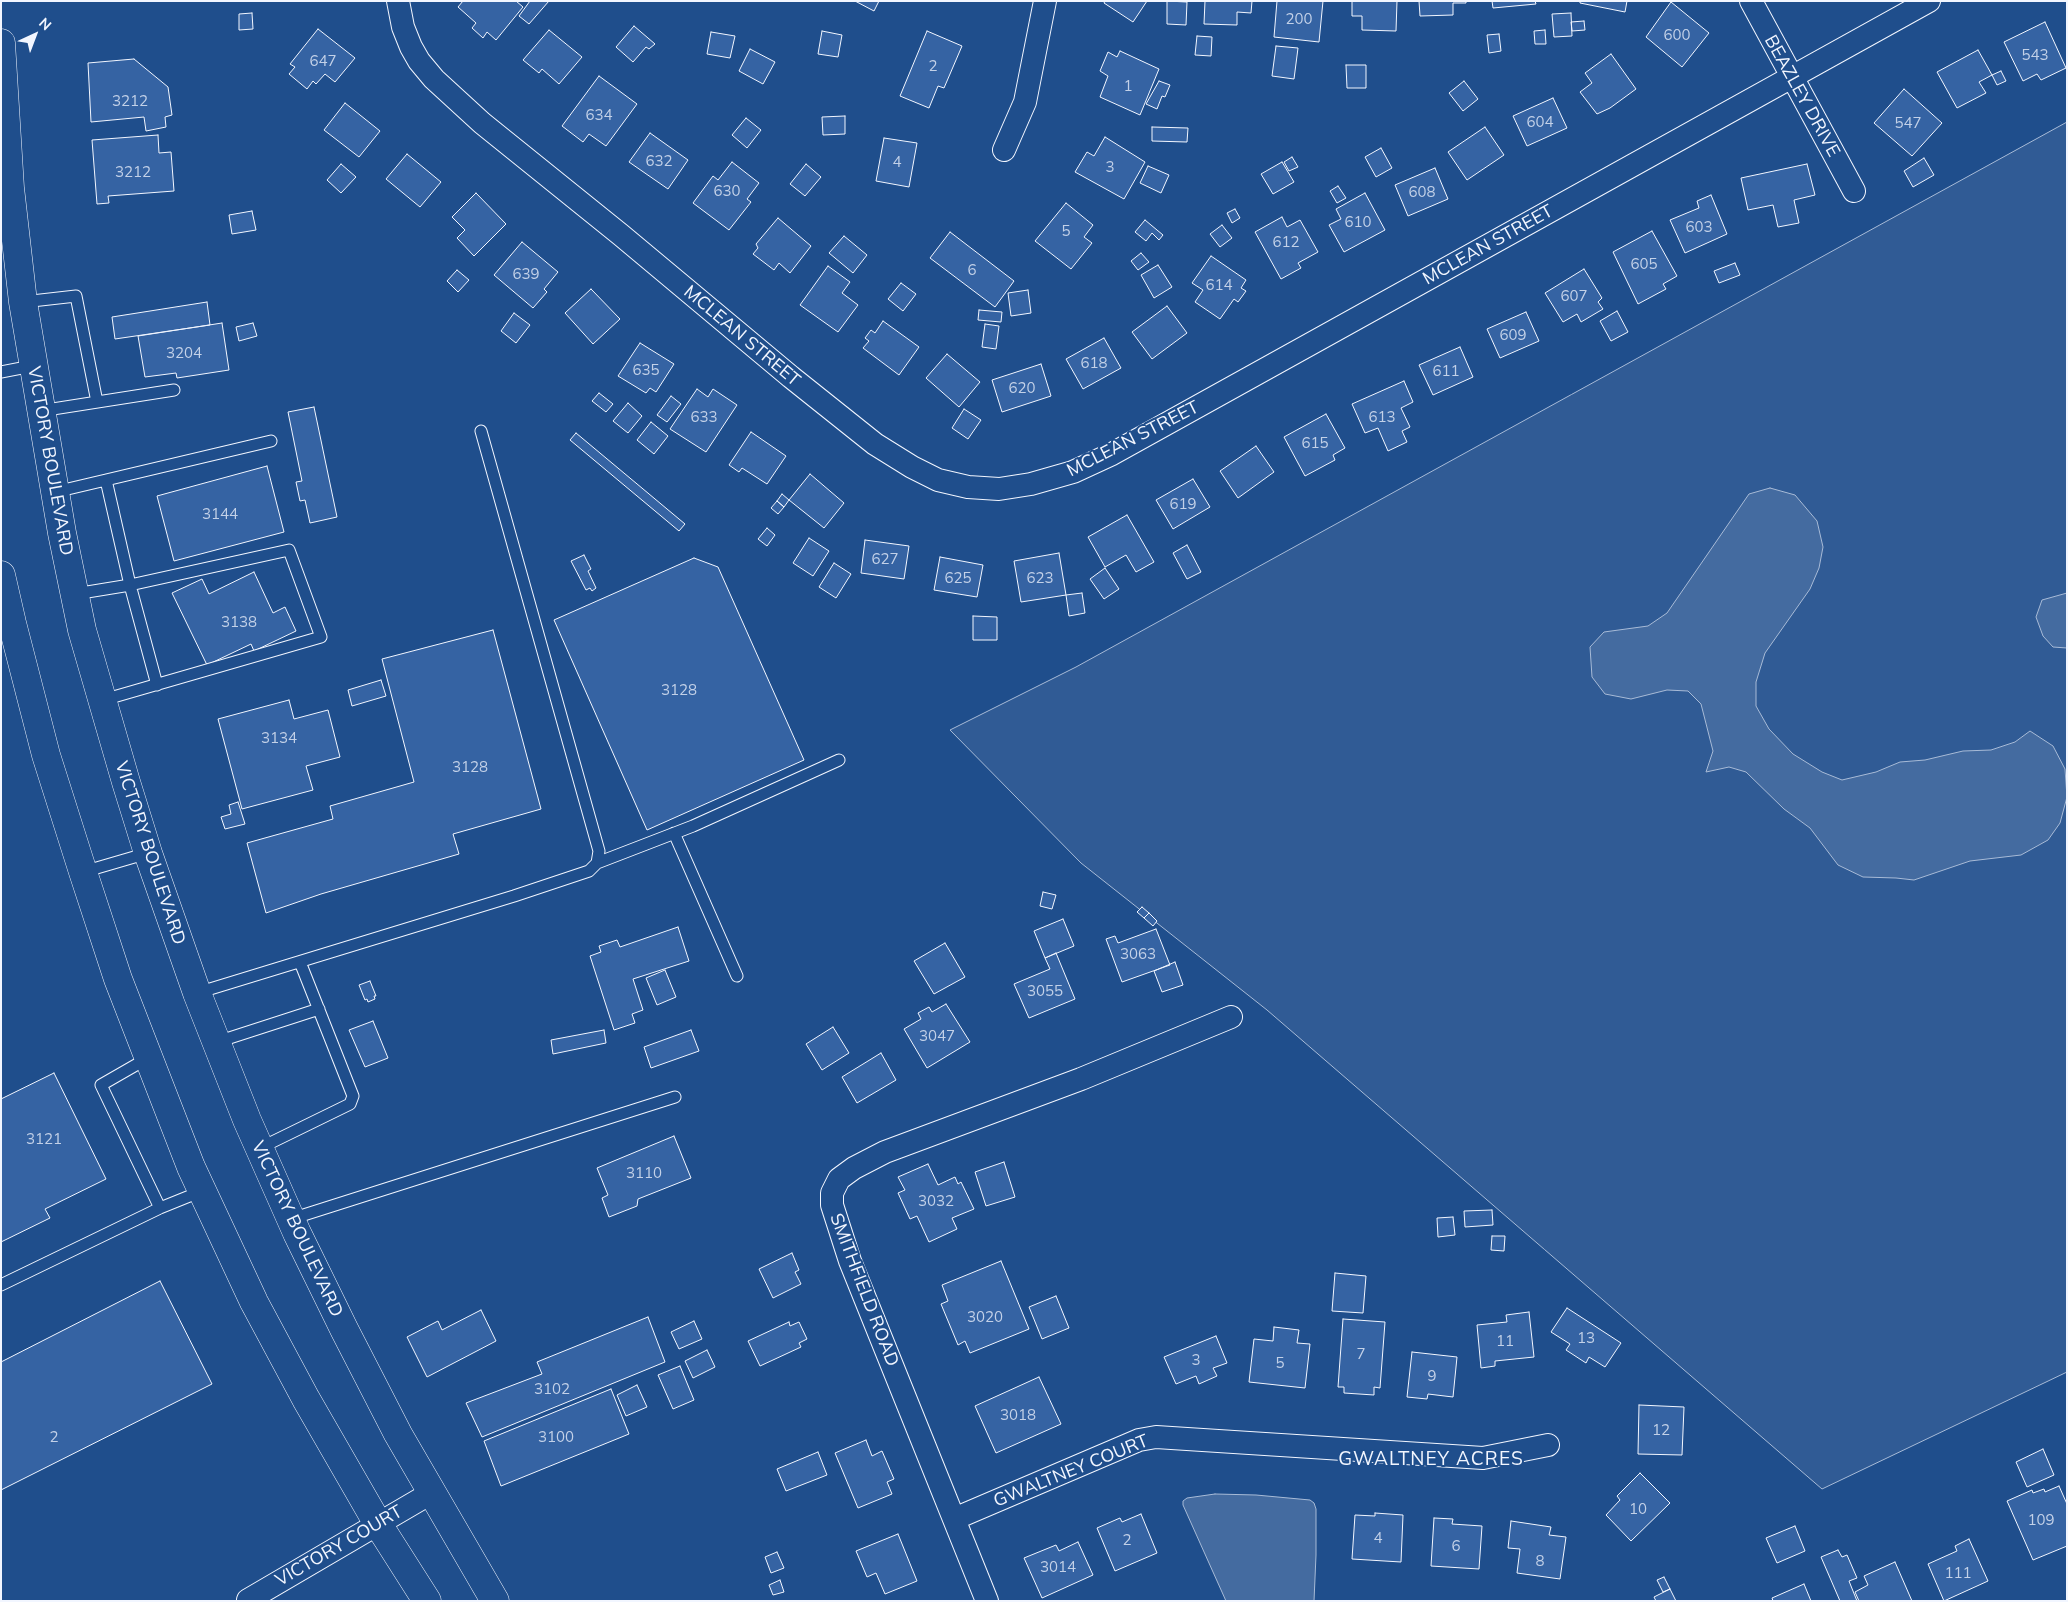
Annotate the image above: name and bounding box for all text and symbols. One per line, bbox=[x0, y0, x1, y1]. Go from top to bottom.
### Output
north arrow bbox=[10, 10, 60, 60]
house number: 200 bbox=[1286, 10, 1312, 28]
text: N bbox=[35, 14, 55, 34]
house number: 600 bbox=[1664, 26, 1690, 44]
street label: BEAZLEY DRIVE bbox=[1760, 31, 1844, 161]
house number: 543 bbox=[2022, 46, 2048, 64]
house number: 647 bbox=[310, 52, 336, 70]
house number: 2 bbox=[929, 57, 937, 75]
house number: 1 bbox=[1124, 77, 1132, 95]
house number: 3212 bbox=[112, 92, 148, 110]
house number: 634 bbox=[586, 106, 612, 124]
house number: 604 bbox=[1527, 113, 1553, 131]
house number: 547 bbox=[1895, 114, 1921, 132]
house number: 632 bbox=[646, 152, 672, 170]
house number: 4 bbox=[893, 153, 901, 171]
house number: 3 bbox=[1106, 158, 1114, 176]
house number: 3212 bbox=[115, 163, 151, 181]
house number: 630 bbox=[714, 182, 740, 200]
house number: 608 bbox=[1409, 183, 1435, 201]
street label: MCLEAN STREET bbox=[1419, 200, 1557, 290]
house number: 610 bbox=[1345, 213, 1371, 231]
house number: 603 bbox=[1686, 218, 1712, 236]
house number: 5 bbox=[1062, 222, 1070, 240]
house number: 612 bbox=[1273, 233, 1299, 251]
house number: 605 bbox=[1631, 255, 1657, 273]
house number: 6 bbox=[968, 261, 976, 279]
house number: 639 bbox=[513, 265, 539, 283]
house number: 614 bbox=[1206, 276, 1232, 294]
street label: MCLEAN STREET bbox=[679, 281, 805, 391]
house number: 607 bbox=[1561, 287, 1587, 305]
house number: 609 bbox=[1500, 326, 1526, 344]
house number: 3204 bbox=[166, 344, 202, 362]
house number: 618 bbox=[1081, 354, 1107, 372]
house number: 635 bbox=[633, 361, 659, 379]
house number: 611 bbox=[1433, 362, 1459, 380]
street label: VICTORY BOULEVARD bbox=[23, 365, 77, 557]
house number: 620 bbox=[1009, 379, 1035, 397]
street label: MCLEAN STREET bbox=[1063, 396, 1203, 482]
house number: 633 bbox=[691, 408, 717, 426]
house number: 613 bbox=[1369, 408, 1395, 426]
house number: 615 bbox=[1302, 434, 1328, 452]
house number: 619 bbox=[1170, 495, 1196, 513]
house number: 3144 bbox=[202, 505, 238, 523]
house number: 627 bbox=[872, 550, 898, 568]
house number: 625 bbox=[945, 569, 971, 587]
house number: 623 bbox=[1027, 569, 1053, 587]
house number: 3138 bbox=[221, 613, 257, 631]
house number: 3128 bbox=[661, 681, 697, 699]
house number: 3134 bbox=[261, 729, 297, 747]
house number: 3128 bbox=[452, 758, 488, 776]
street label: VICTORY BOULEVARD bbox=[110, 759, 190, 947]
house number: 3063 bbox=[1120, 945, 1156, 963]
house number: 3055 bbox=[1027, 982, 1063, 1000]
house number: 3047 bbox=[919, 1027, 955, 1045]
house number: 3121 bbox=[26, 1130, 62, 1148]
street label: VICTORY BOULEVARD bbox=[247, 1138, 347, 1320]
house number: 3110 bbox=[626, 1164, 662, 1182]
house number: 3032 bbox=[918, 1192, 954, 1210]
street label: SMITHFIELD ROAD bbox=[825, 1211, 903, 1369]
house number: 3020 bbox=[967, 1308, 1003, 1326]
house number: 13 bbox=[1577, 1329, 1595, 1347]
house number: 11 bbox=[1496, 1332, 1514, 1350]
house number: 7 bbox=[1357, 1345, 1365, 1363]
house number: 3 bbox=[1192, 1351, 1200, 1369]
house number: 5 bbox=[1276, 1354, 1284, 1372]
house number: 9 bbox=[1428, 1367, 1436, 1385]
house number: 3102 bbox=[534, 1380, 570, 1398]
house number: 3018 bbox=[1000, 1406, 1036, 1424]
house number: 12 bbox=[1652, 1421, 1670, 1439]
house number: 2 bbox=[50, 1428, 58, 1446]
house number: 3100 bbox=[538, 1428, 574, 1446]
street label: GWALTNEY COURT bbox=[990, 1430, 1152, 1512]
district label: GWALTNEY ACRES bbox=[1336, 1448, 1526, 1470]
house number: 10 bbox=[1629, 1500, 1647, 1518]
street label: VICTORY COURT bbox=[272, 1501, 406, 1591]
house number: 109 bbox=[2028, 1511, 2054, 1529]
house number: 4 bbox=[1374, 1529, 1382, 1547]
house number: 2 bbox=[1123, 1531, 1131, 1549]
house number: 6 bbox=[1452, 1537, 1460, 1555]
house number: 8 bbox=[1536, 1552, 1544, 1570]
house number: 3014 bbox=[1040, 1558, 1076, 1576]
house number: 111 bbox=[1945, 1564, 1971, 1582]

